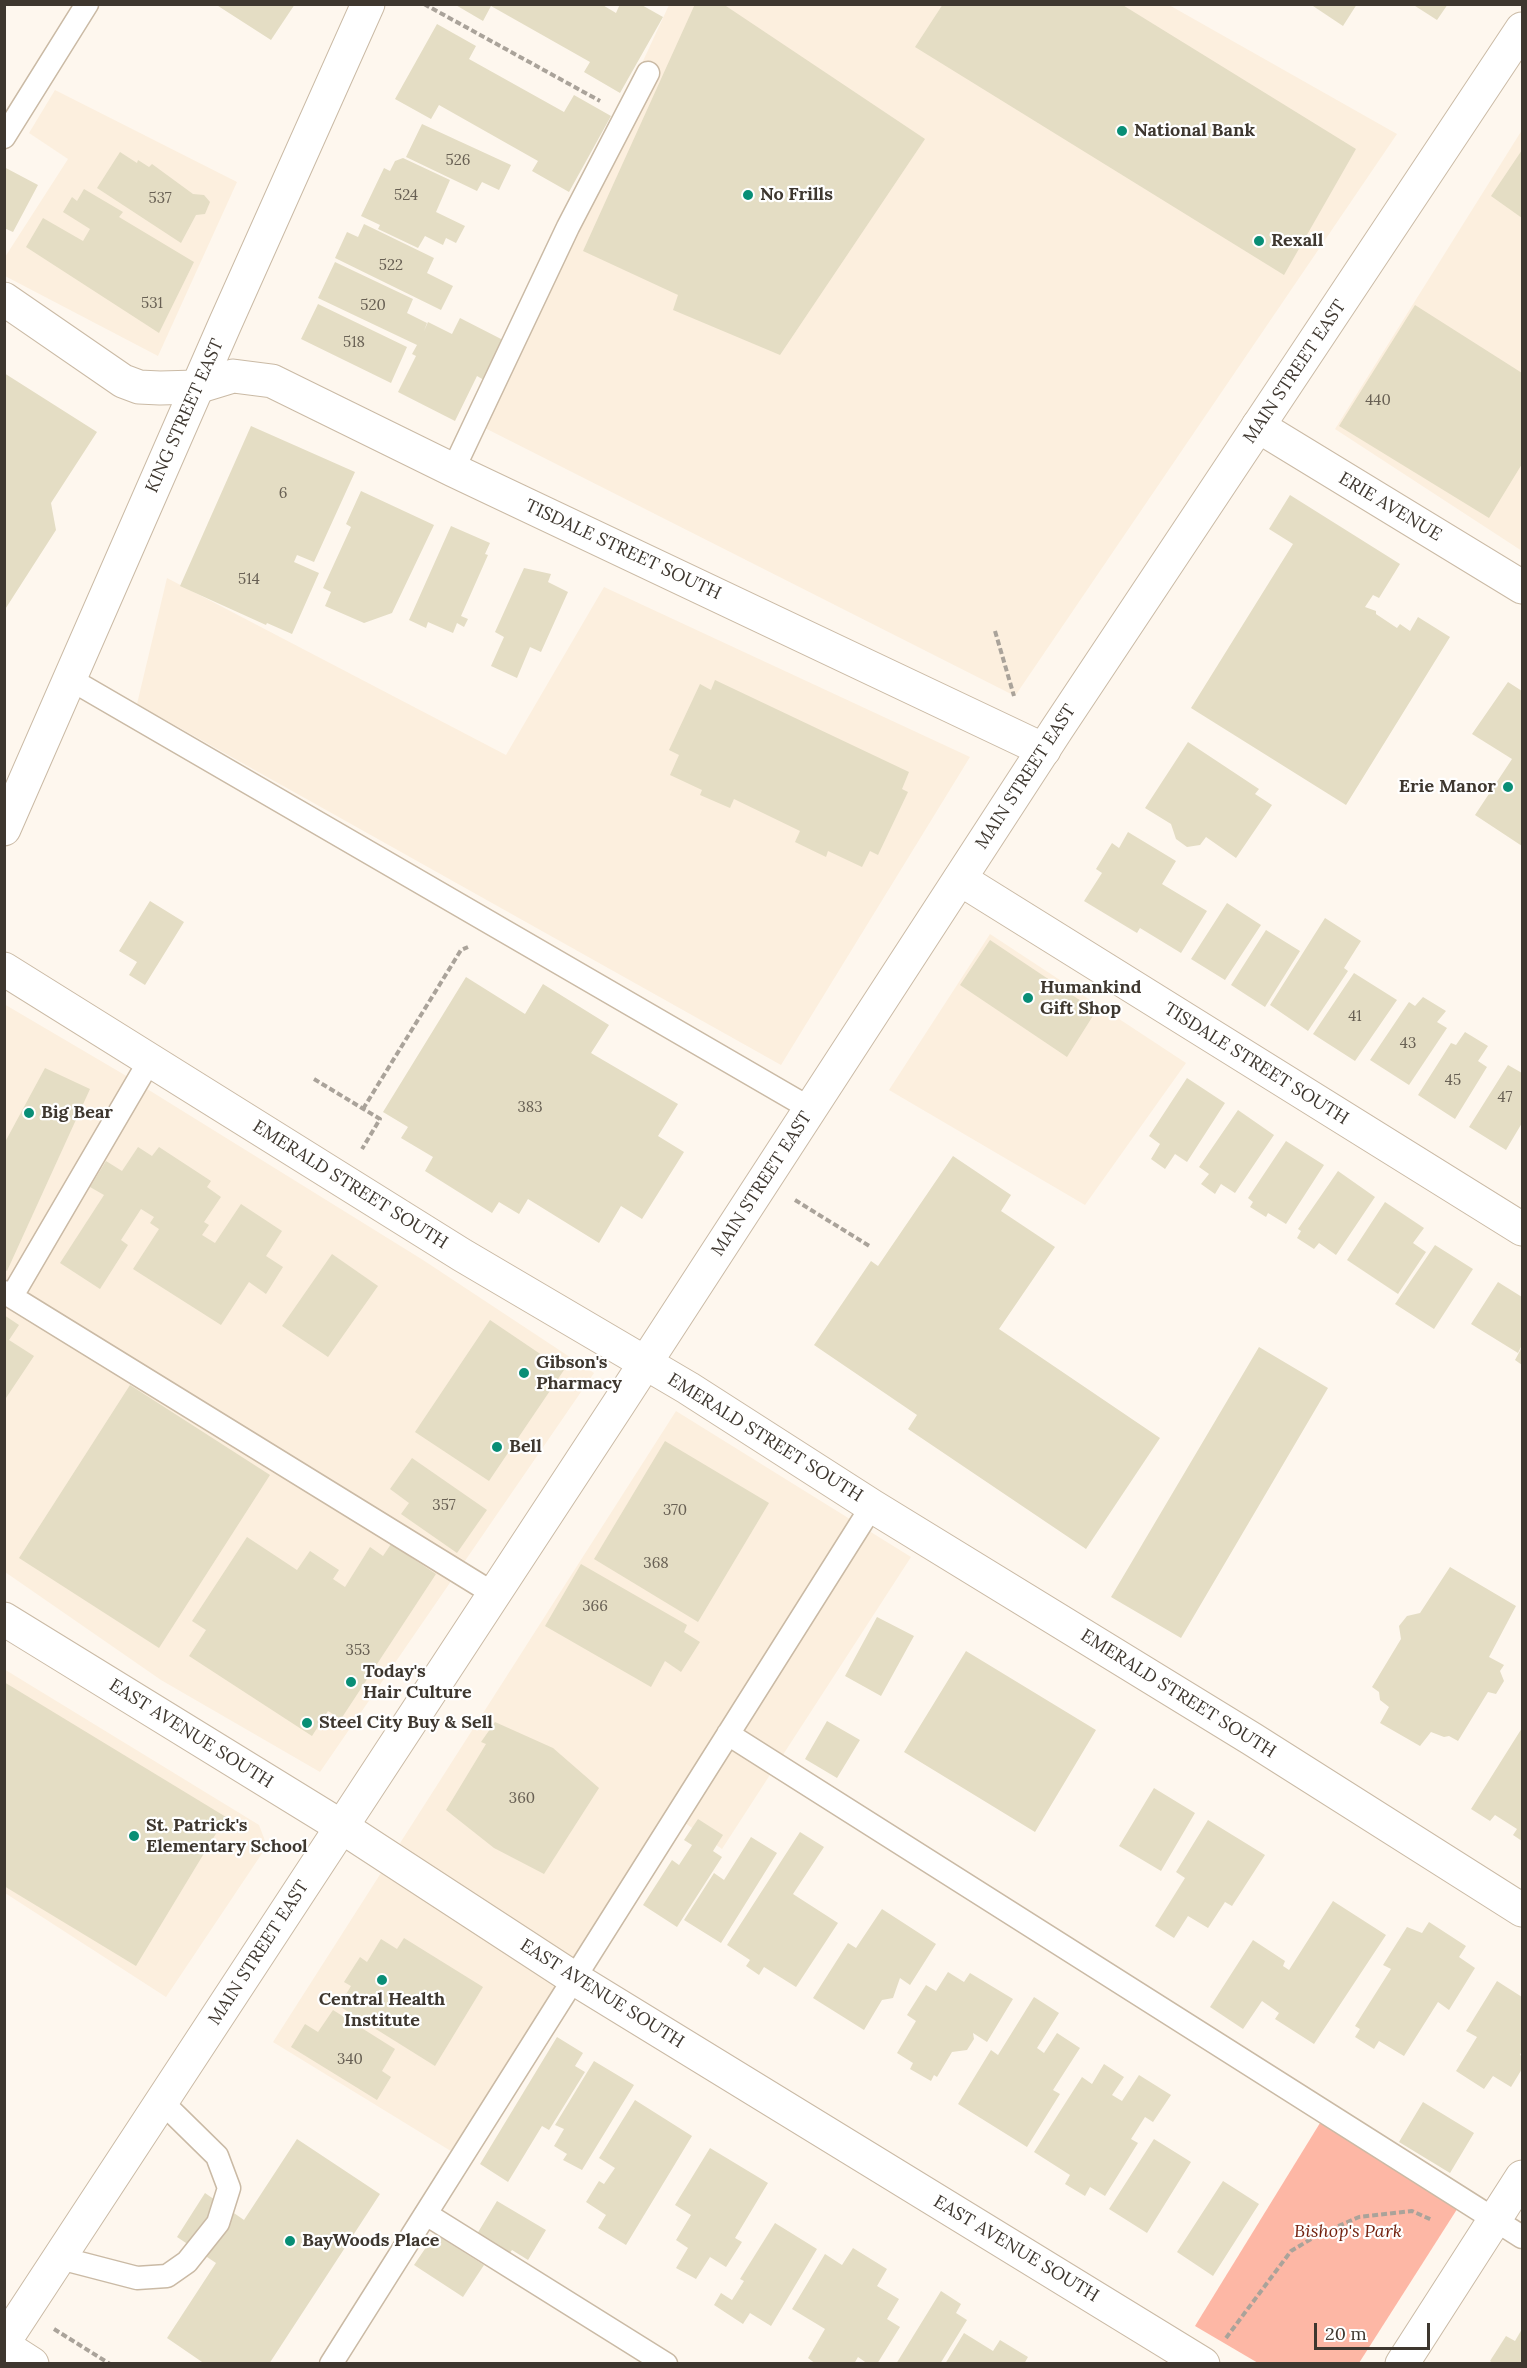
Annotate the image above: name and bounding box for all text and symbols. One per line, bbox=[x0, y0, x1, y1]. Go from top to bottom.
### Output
place label: National Bank bbox=[1134, 120, 1255, 142]
marker: National Bank bbox=[1115, 124, 1129, 138]
house number: 526 bbox=[446, 152, 470, 170]
place label: No Frills bbox=[760, 184, 833, 206]
house number: 524 bbox=[394, 187, 418, 205]
marker: No Frills bbox=[741, 188, 755, 202]
house number: 537 bbox=[148, 190, 172, 208]
place label: Rexall bbox=[1271, 230, 1323, 252]
marker: Rexall bbox=[1252, 234, 1266, 248]
house number: 522 bbox=[379, 257, 403, 275]
house number: 531 bbox=[141, 295, 163, 313]
street label: MAIN STREET EAST bbox=[1239, 296, 1351, 448]
house number: 520 bbox=[360, 297, 386, 315]
house number: 518 bbox=[343, 334, 365, 352]
street label: KING STREET EAST bbox=[141, 336, 229, 496]
house number: 440 bbox=[1365, 392, 1391, 410]
street label: ERIE AVENUE bbox=[1335, 468, 1445, 546]
house number: 6 bbox=[279, 485, 287, 503]
street label: TISDALE STREET SOUTH bbox=[522, 495, 724, 605]
house number: 514 bbox=[238, 571, 260, 589]
street label: MAIN STREET EAST bbox=[971, 701, 1081, 853]
place label: Erie Manor bbox=[1399, 776, 1496, 798]
marker: Erie Manor bbox=[1501, 780, 1515, 794]
place label: Humankind Gift Shop bbox=[1040, 977, 1141, 1020]
marker: Humankind Gift Shop bbox=[1021, 991, 1035, 1005]
street label: TISDALE STREET SOUTH bbox=[1160, 998, 1352, 1130]
house number: 41 bbox=[1348, 1008, 1362, 1026]
house number: 43 bbox=[1400, 1035, 1416, 1053]
house number: 45 bbox=[1445, 1072, 1461, 1090]
house number: 47 bbox=[1497, 1089, 1513, 1107]
house number: 383 bbox=[517, 1099, 543, 1117]
place label: Big Bear bbox=[41, 1102, 113, 1124]
marker: Big Bear bbox=[22, 1106, 36, 1120]
street label: MAIN STREET EAST bbox=[707, 1108, 817, 1260]
street label: EMERALD STREET SOUTH bbox=[248, 1116, 452, 1254]
place label: Gibson's Pharmacy bbox=[536, 1352, 622, 1394]
marker: Gibson's Pharmacy bbox=[517, 1366, 531, 1380]
street label: EMERALD STREET SOUTH bbox=[663, 1369, 867, 1507]
place label: Bell bbox=[509, 1436, 542, 1458]
marker: Bell bbox=[490, 1440, 504, 1454]
house number: 357 bbox=[432, 1497, 456, 1515]
house number: 370 bbox=[663, 1502, 687, 1520]
house number: 368 bbox=[643, 1555, 669, 1573]
house number: 366 bbox=[582, 1598, 608, 1616]
street label: EMERALD STREET SOUTH bbox=[1076, 1625, 1280, 1763]
house number: 353 bbox=[346, 1642, 370, 1660]
place label: Today's Hair Culture bbox=[363, 1661, 472, 1704]
street label: EAST AVENUE SOUTH bbox=[105, 1675, 277, 1793]
marker: Today's Hair Culture bbox=[344, 1675, 358, 1689]
place label: Steel City Buy & Sell bbox=[319, 1712, 493, 1734]
marker: Steel City Buy & Sell bbox=[300, 1716, 314, 1730]
house number: 360 bbox=[509, 1790, 535, 1808]
place label: St. Patrick's Elementary School bbox=[146, 1815, 308, 1858]
marker: St. Patrick's Elementary School bbox=[127, 1829, 141, 1843]
street label: MAIN STREET EAST bbox=[204, 1877, 314, 2029]
street label: EAST AVENUE SOUTH bbox=[516, 1935, 688, 2053]
marker: Central Health Institute bbox=[375, 1973, 389, 1987]
place label: Central Health Institute bbox=[319, 1989, 445, 2032]
house number: 340 bbox=[337, 2051, 363, 2069]
street label: EAST AVENUE SOUTH bbox=[929, 2191, 1103, 2307]
park label: Bishop's Park bbox=[1294, 2221, 1402, 2243]
place label: BayWoods Place bbox=[302, 2230, 440, 2252]
marker: BayWoods Place bbox=[283, 2234, 297, 2248]
scale bar bbox=[1317, 2311, 1432, 2349]
text: 20 m bbox=[1325, 2322, 1367, 2345]

